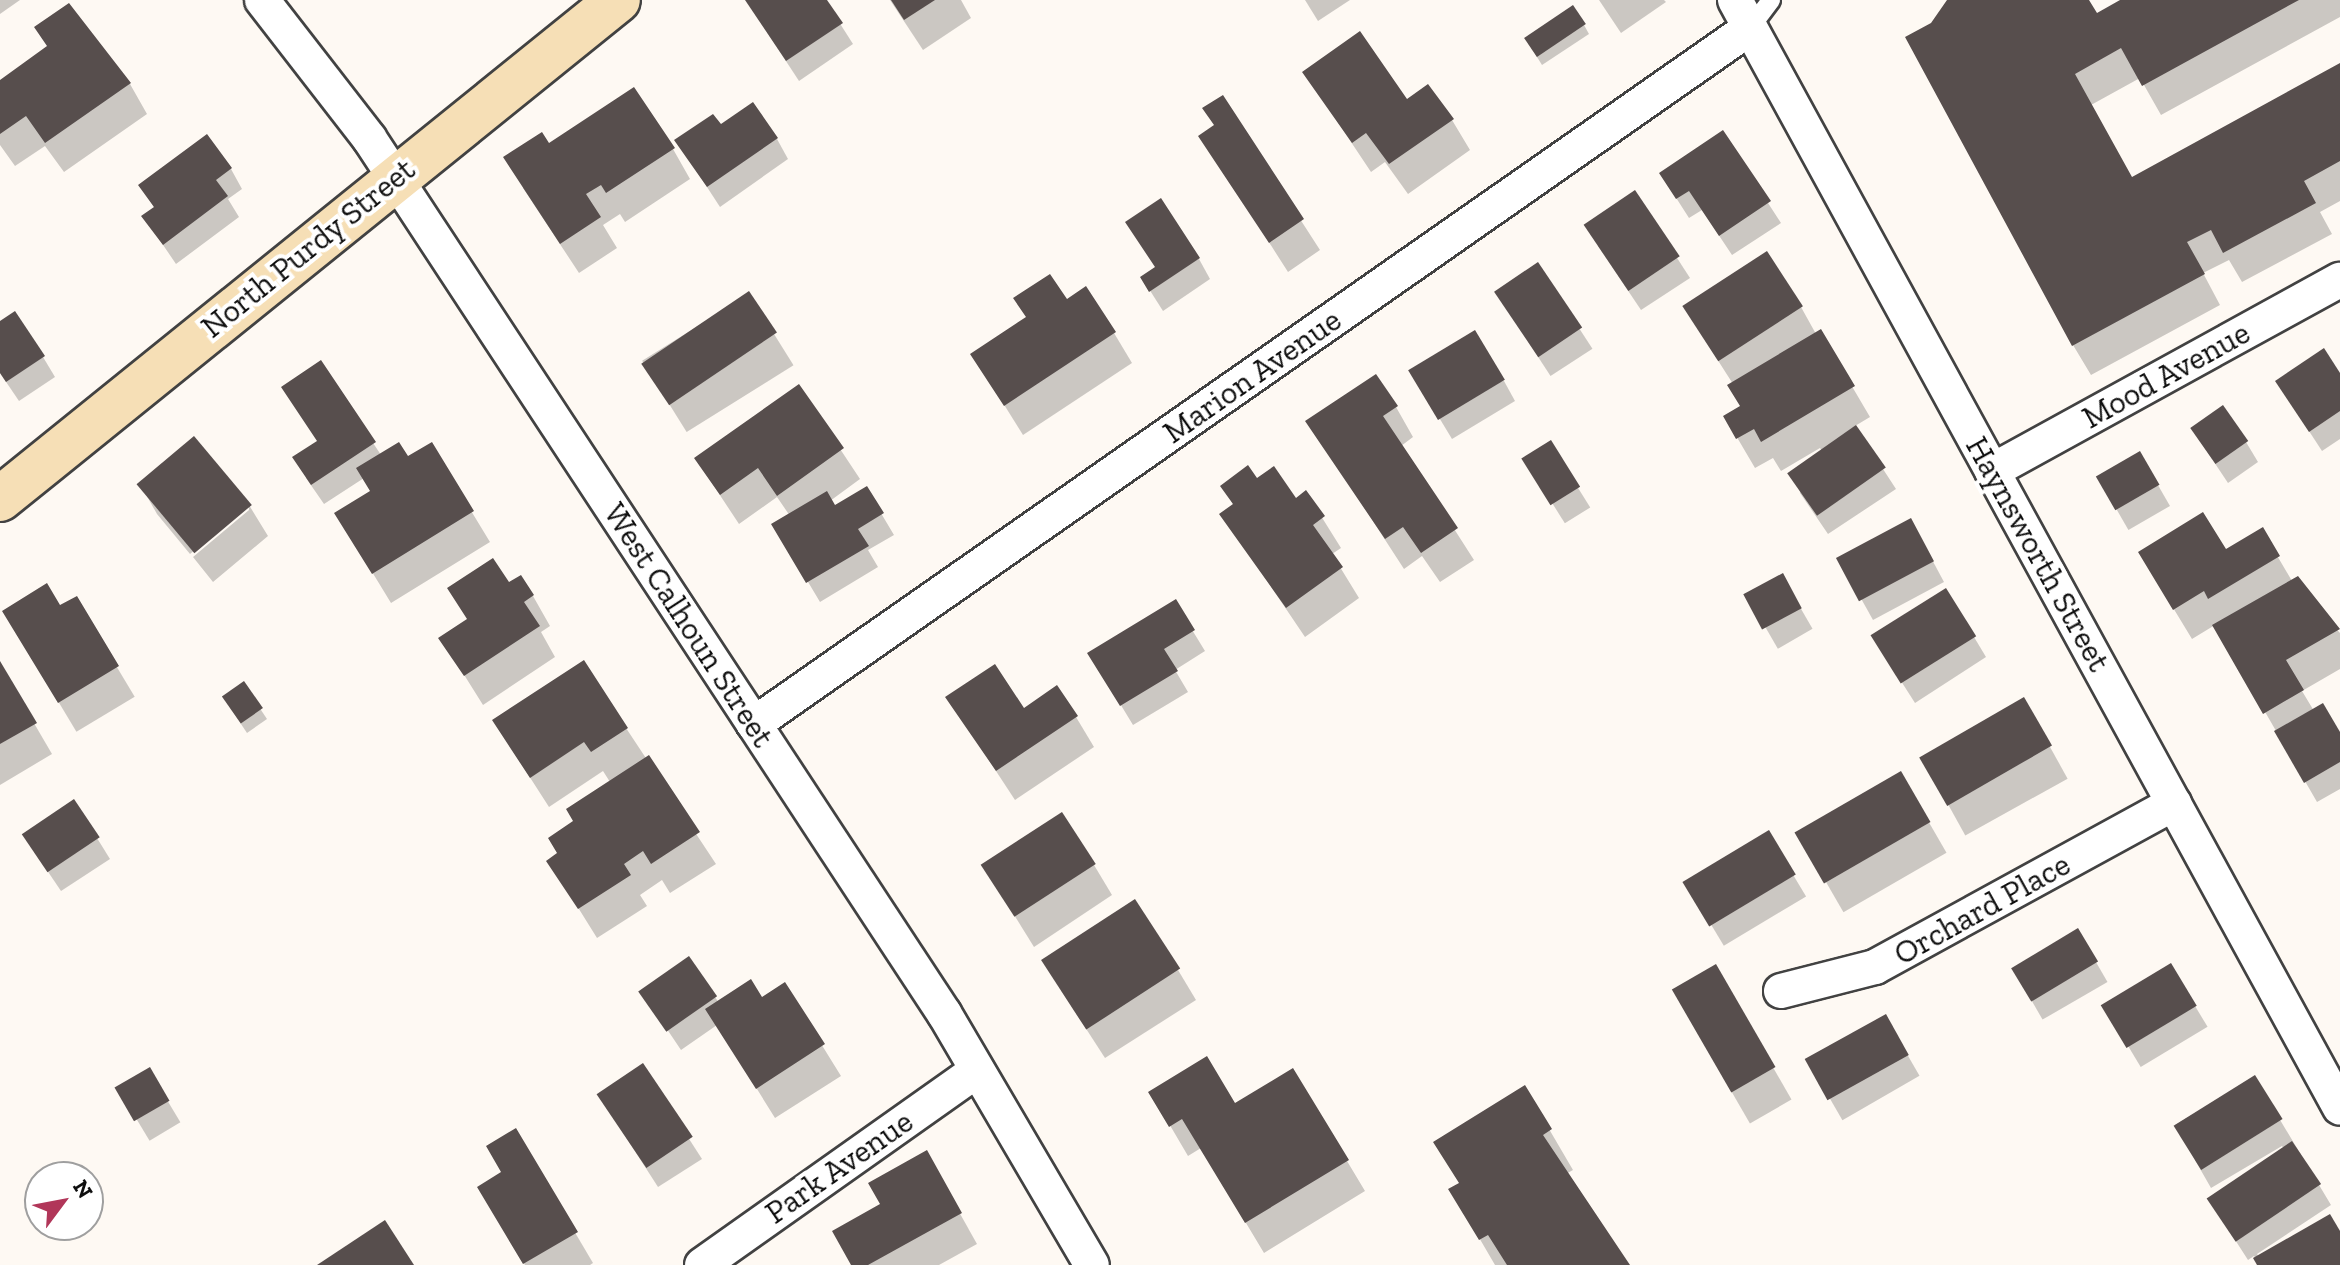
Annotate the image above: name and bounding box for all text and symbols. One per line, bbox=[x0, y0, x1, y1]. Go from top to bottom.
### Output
street label: North Purdy Street bbox=[193, 150, 423, 346]
street label: Marion Avenue bbox=[1155, 300, 1349, 452]
street label: Mood Avenue bbox=[2075, 313, 2257, 437]
street label: Haynsworth Street bbox=[1958, 430, 2118, 678]
street label: West Calhoun Street bbox=[596, 496, 782, 754]
street label: Orchard Place bbox=[1887, 845, 2077, 973]
street label: Park Avenue bbox=[757, 1102, 921, 1232]
north arrow bbox=[24, 1161, 104, 1241]
text: N bbox=[67, 1175, 99, 1203]

